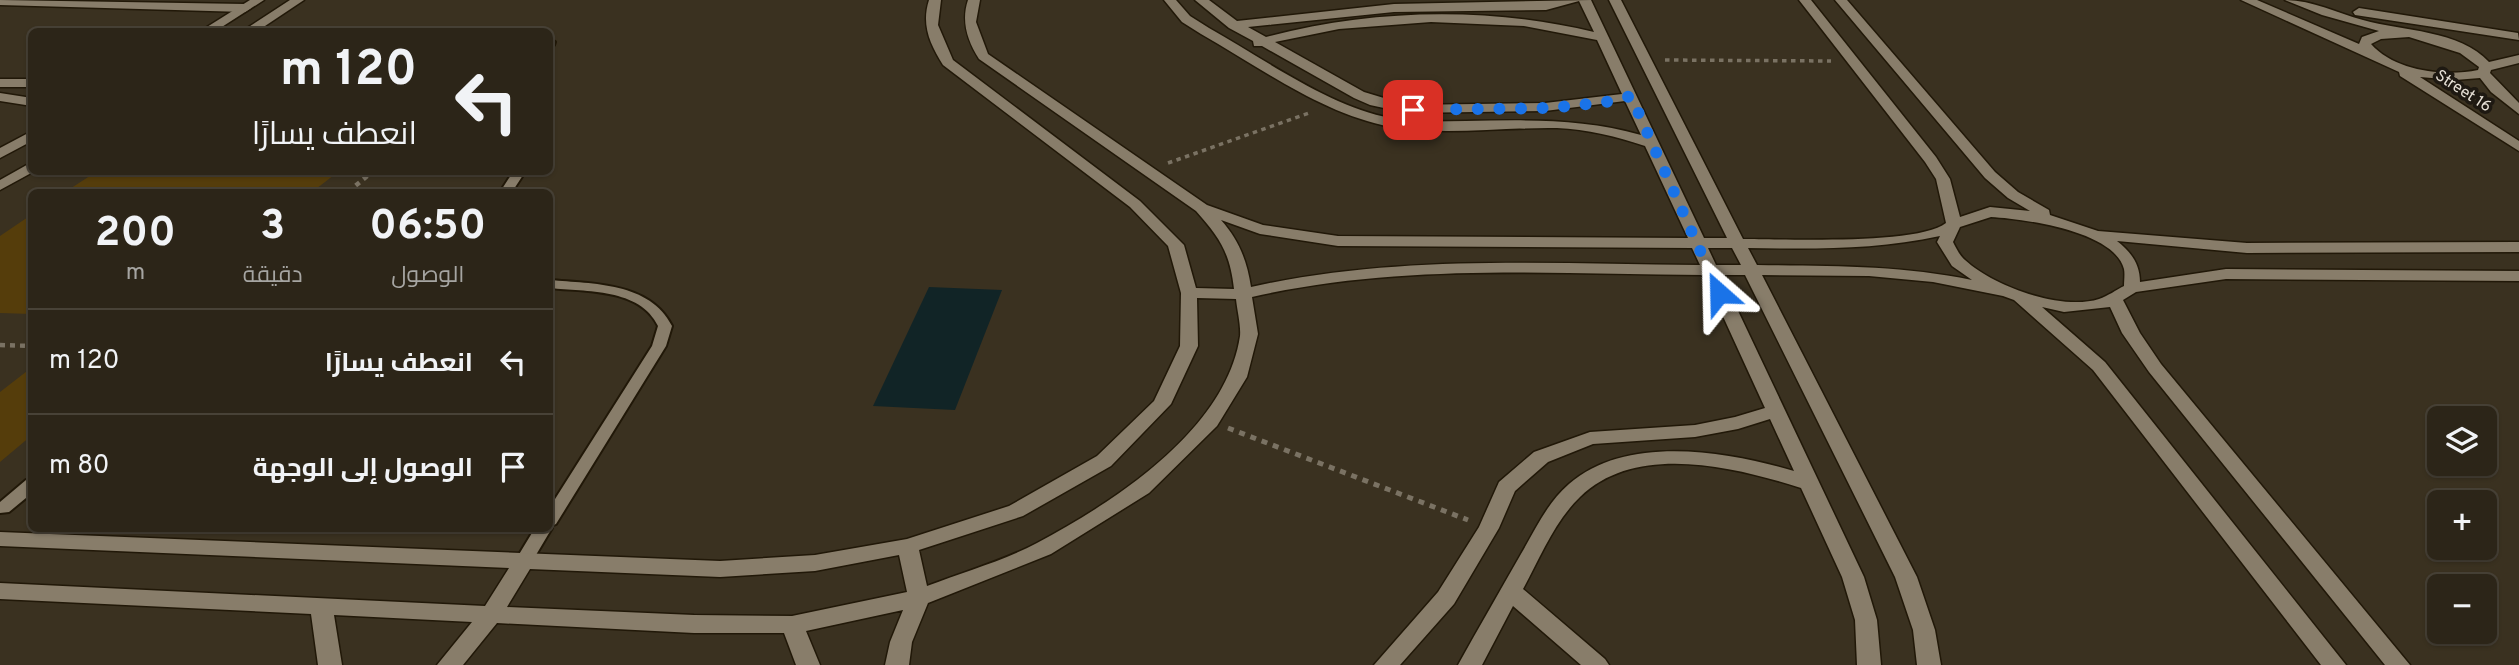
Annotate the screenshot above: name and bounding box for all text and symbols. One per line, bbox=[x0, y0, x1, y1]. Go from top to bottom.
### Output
text: 120 m bbox=[280, 41, 417, 103]
icon: left bbox=[441, 56, 532, 147]
street label: Street 16 bbox=[2431, 66, 2495, 117]
pin bbox=[1383, 80, 1443, 140]
icon: arrive bbox=[1394, 91, 1432, 129]
text: انعطف يسارًا bbox=[252, 116, 417, 156]
text: 3 bbox=[260, 201, 285, 254]
text: 06:50 bbox=[369, 201, 486, 254]
text: 200 bbox=[95, 208, 176, 261]
position arrow bbox=[1682, 256, 1756, 330]
text: m bbox=[126, 259, 145, 288]
text: دقيقة bbox=[243, 262, 303, 291]
text: الوصول bbox=[391, 262, 464, 291]
icon: left bbox=[494, 343, 532, 381]
text: 120 m bbox=[49, 345, 119, 378]
text: انعطف يسارًا bbox=[325, 348, 473, 381]
map controls bbox=[2427, 406, 2497, 644]
button: layers bbox=[2427, 406, 2497, 476]
icon: arrive bbox=[494, 448, 532, 486]
text: 80 m bbox=[49, 450, 109, 483]
text: الوصول إلى الوجهة bbox=[253, 453, 473, 486]
button: + bbox=[2427, 490, 2497, 560]
button: − bbox=[2427, 574, 2497, 644]

